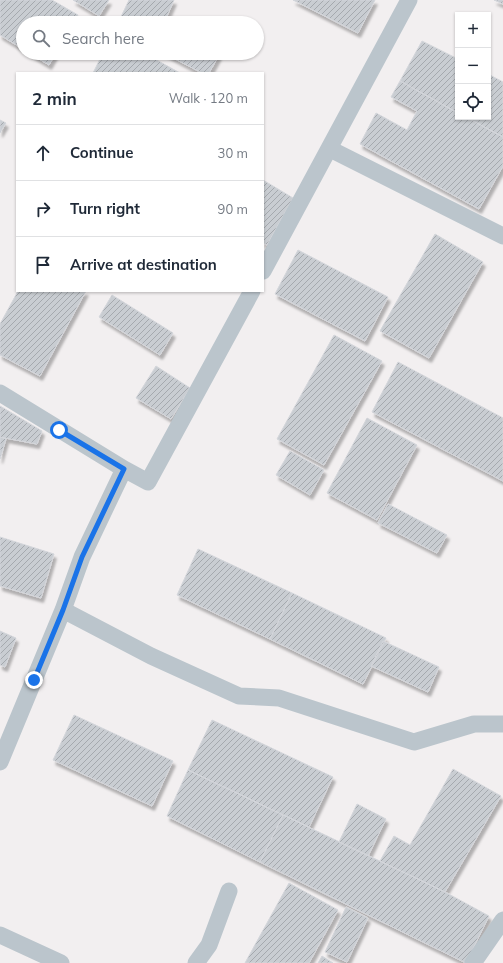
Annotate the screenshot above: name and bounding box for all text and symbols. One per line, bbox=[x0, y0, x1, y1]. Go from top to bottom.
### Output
map controls bbox=[455, 12, 491, 120]
button: + bbox=[455, 12, 491, 48]
search box bbox=[16, 16, 264, 60]
icon: search bbox=[30, 27, 52, 49]
text: Search here bbox=[62, 29, 144, 48]
button: − bbox=[455, 48, 491, 84]
button: locate bbox=[455, 84, 491, 120]
text: 2 min bbox=[32, 88, 77, 109]
text: Walk · 120 m bbox=[169, 90, 248, 106]
icon: ahead bbox=[32, 142, 54, 164]
text: Continue bbox=[70, 143, 133, 162]
text: 30 m bbox=[218, 145, 248, 161]
icon: right bbox=[32, 198, 54, 220]
text: Turn right bbox=[70, 199, 140, 218]
text: 90 m bbox=[218, 201, 248, 217]
icon: arrive bbox=[32, 254, 54, 276]
text: Arrive at destination bbox=[70, 255, 217, 274]
route start bbox=[50, 421, 68, 439]
route end bbox=[25, 671, 43, 689]

